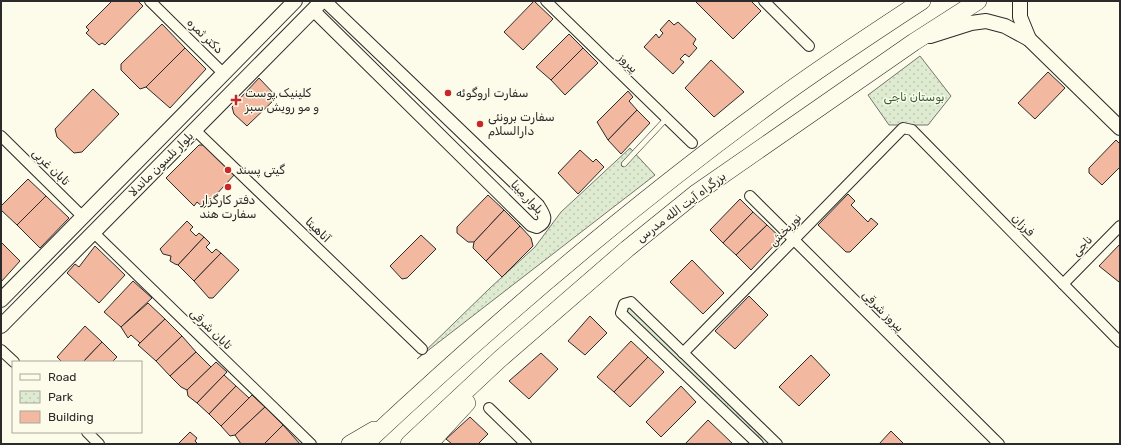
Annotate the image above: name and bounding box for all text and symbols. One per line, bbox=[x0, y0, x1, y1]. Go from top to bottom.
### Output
street label: دکتر ثمره bbox=[183, 15, 226, 58]
street label: پیروز bbox=[614, 50, 641, 76]
place label: کلینیک پوست و مو رویش سبز bbox=[244, 86, 319, 115]
place label: سفارت اروگوئه bbox=[456, 86, 528, 101]
marker: سفارت اروگوئه bbox=[443, 88, 453, 98]
park label: بوستان ناجی bbox=[884, 90, 944, 105]
marker: کلینیک پوست و مو رویش سبز bbox=[230, 94, 242, 106]
place label: سفارت برونئی دارالسلام bbox=[488, 110, 555, 140]
marker: سفارت برونئی دارالسلام bbox=[475, 119, 485, 129]
street label: بلوار نلسون ماندلا bbox=[126, 129, 197, 200]
street label: تابان غربی bbox=[28, 146, 73, 189]
place label: گیتی پسند bbox=[236, 163, 285, 178]
marker: گیتی پسند bbox=[223, 165, 233, 175]
street label: بزرگراه آیت الله مدرس bbox=[634, 169, 729, 246]
street label: بلوار مینا bbox=[507, 177, 546, 218]
marker: دفتر کارگزار سفارت هند bbox=[223, 182, 233, 192]
place label: دفتر کارگزار سفارت هند bbox=[199, 193, 257, 222]
street label: نوربخش bbox=[766, 211, 805, 250]
street label: فرزان bbox=[1008, 211, 1037, 240]
street label: آناهیتا bbox=[302, 215, 334, 246]
street label: ناجی bbox=[1069, 233, 1096, 260]
street label: پیروز شرقی bbox=[859, 287, 907, 335]
street label: تابان شرقی bbox=[186, 306, 235, 353]
legend bbox=[12, 361, 142, 433]
text: Road bbox=[48, 370, 76, 384]
text: Park bbox=[48, 390, 74, 404]
text: Building bbox=[48, 410, 94, 424]

